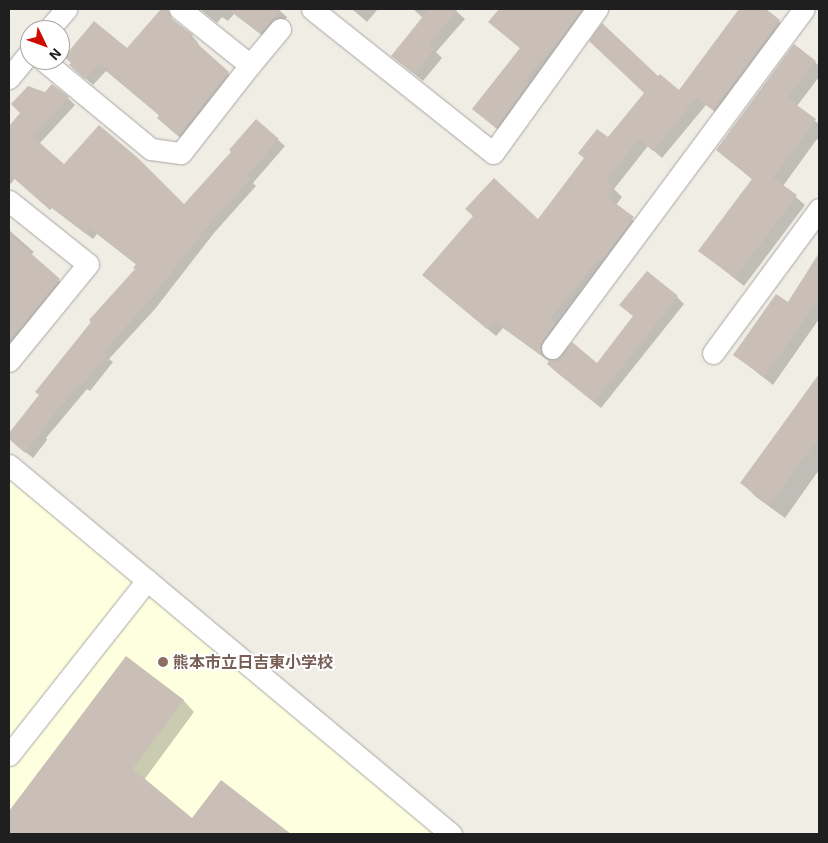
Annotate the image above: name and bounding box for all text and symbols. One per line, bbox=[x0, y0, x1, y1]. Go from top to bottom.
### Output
north arrow bbox=[20, 20, 70, 70]
text: N bbox=[46, 45, 65, 64]
place label: 熊本市立日吉東小学校 bbox=[173, 652, 333, 672]
marker: 熊本市立日吉東小学校 bbox=[157, 656, 169, 668]

